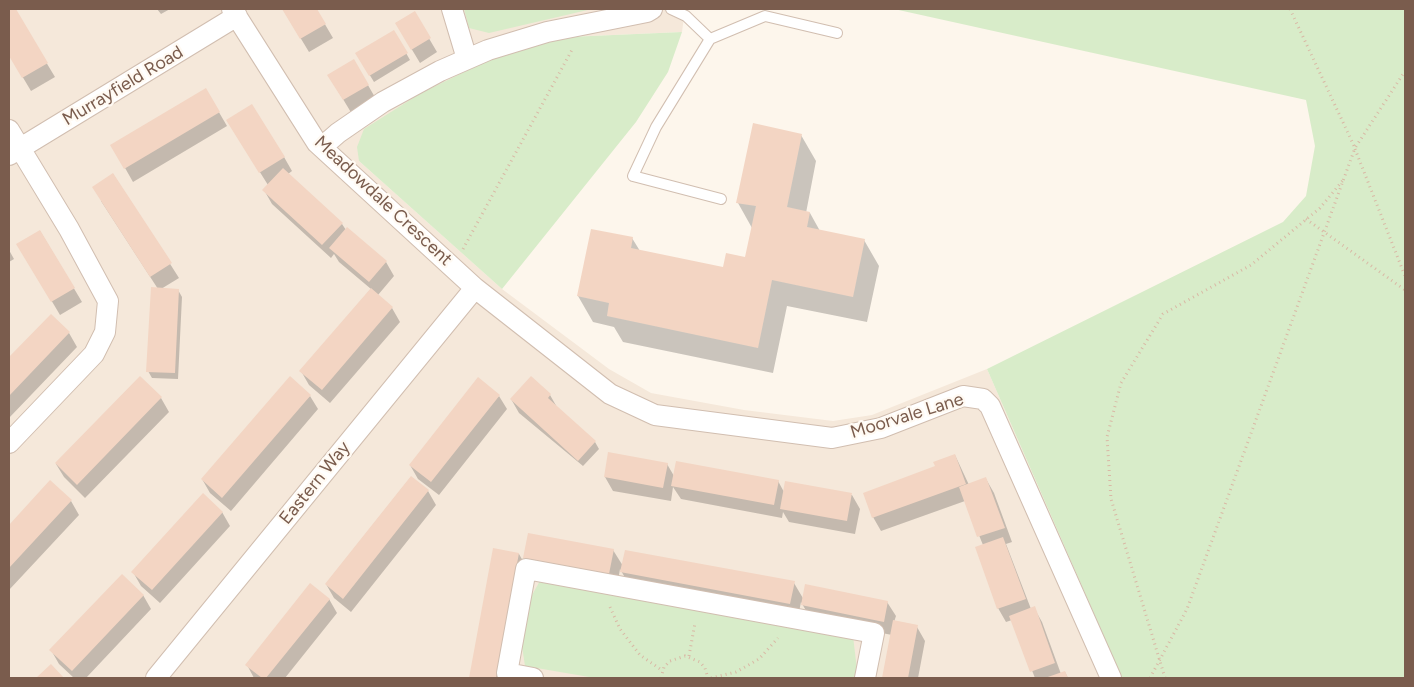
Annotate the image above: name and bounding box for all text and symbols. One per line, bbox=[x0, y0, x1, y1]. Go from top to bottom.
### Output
street label: Murrayfield Road bbox=[59, 41, 187, 131]
street label: Meadowdale Crescent bbox=[310, 132, 456, 270]
street label: Moorvale Lane bbox=[848, 389, 966, 443]
street label: Eastern Way bbox=[275, 437, 355, 529]

